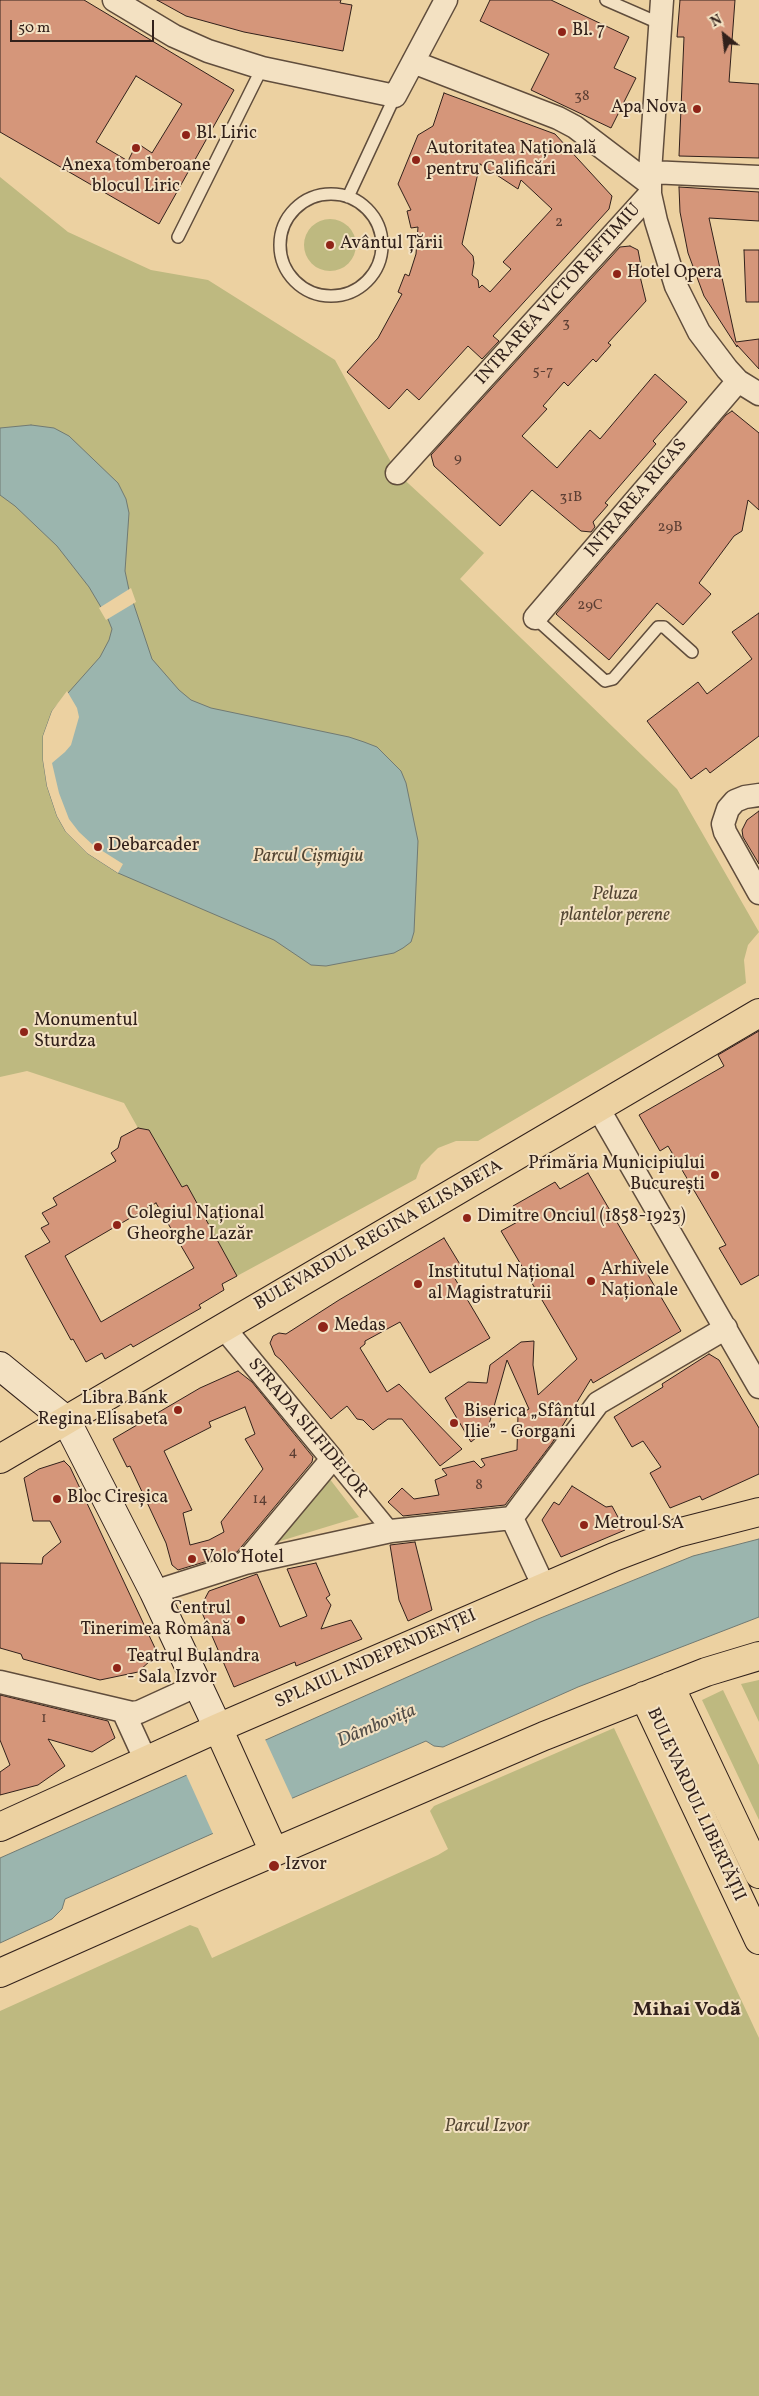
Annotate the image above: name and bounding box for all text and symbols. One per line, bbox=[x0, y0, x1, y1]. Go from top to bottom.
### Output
scale bar bbox=[12, 10, 156, 42]
north arrow bbox=[699, 10, 749, 60]
text: N bbox=[707, 11, 726, 32]
text: 50 m bbox=[18, 18, 50, 39]
place label: Bl. 7 bbox=[572, 21, 605, 43]
marker: Bl. 7 bbox=[556, 26, 568, 38]
house number: 38 bbox=[574, 88, 590, 106]
place label: Apa Nova bbox=[611, 98, 687, 120]
marker: Apa Nova bbox=[691, 103, 703, 115]
place label: Bl. Liric bbox=[196, 124, 257, 146]
marker: Bl. Liric bbox=[180, 129, 192, 141]
place label: Autoritatea Națională pentru Calificări bbox=[426, 139, 597, 182]
marker: Anexa tomberoane blocul Liric bbox=[130, 142, 142, 154]
marker: Autoritatea Națională pentru Calificări bbox=[410, 154, 422, 166]
place label: Anexa tomberoane blocul Liric bbox=[61, 156, 211, 198]
street label: INTRAREA VICTOR EFTIMIU bbox=[472, 200, 646, 390]
house number: 2 bbox=[555, 214, 563, 232]
place label: Avântul Țării bbox=[340, 234, 443, 256]
marker: Avântul Țării bbox=[324, 239, 336, 251]
place label: Hotel Opera bbox=[627, 263, 722, 285]
marker: Hotel Opera bbox=[611, 268, 623, 280]
house number: 3 bbox=[562, 315, 570, 333]
house number: 5-7 bbox=[533, 363, 553, 381]
street label: INTRAREA RIGAS bbox=[581, 435, 693, 563]
house number: 9 bbox=[454, 450, 462, 468]
house number: 31B bbox=[560, 489, 582, 507]
house number: 29B bbox=[657, 519, 683, 537]
house number: 29C bbox=[577, 597, 603, 615]
place label: Debarcader bbox=[108, 836, 199, 858]
marker: Debarcader bbox=[92, 841, 104, 853]
park label: Parcul Cișmigiu bbox=[253, 847, 363, 869]
park label: Peluza plantelor perene bbox=[560, 885, 670, 928]
place label: Monumentul Sturdza bbox=[34, 1011, 138, 1054]
marker: Monumentul Sturdza bbox=[18, 1026, 30, 1038]
place label: Primăria Municipiului București bbox=[528, 1154, 705, 1196]
street label: BULEVARDUL REGINA ELISABETA bbox=[251, 1156, 507, 1316]
marker: Primăria Municipiului București bbox=[709, 1169, 721, 1181]
place label: Colegiul Național Gheorghe Lazăr bbox=[127, 1204, 264, 1246]
place label: Dimitre Onciul (1858-1923) bbox=[477, 1207, 686, 1229]
marker: Dimitre Onciul (1858-1923) bbox=[461, 1212, 473, 1224]
marker: Colegiul Național Gheorghe Lazăr bbox=[111, 1219, 123, 1231]
place label: Arhivele Naționale bbox=[601, 1260, 678, 1302]
place label: Institutul Național al Magistraturii bbox=[428, 1263, 575, 1306]
marker: Arhivele Naționale bbox=[585, 1275, 597, 1287]
marker: Institutul Național al Magistraturii bbox=[412, 1278, 424, 1290]
place label: Medas bbox=[334, 1316, 386, 1338]
marker: Medas bbox=[316, 1320, 330, 1334]
street label: STRADA SILFIDELOR bbox=[242, 1355, 372, 1503]
place label: Libra Bank Regina Elisabeta bbox=[38, 1389, 168, 1432]
place label: Biserica „Sfântul Ilie” - Gorgani bbox=[464, 1402, 595, 1445]
marker: Libra Bank Regina Elisabeta bbox=[172, 1404, 184, 1416]
marker: Biserica „Sfântul Ilie” - Gorgani bbox=[448, 1417, 460, 1429]
house number: 4 bbox=[289, 1444, 297, 1462]
house number: 8 bbox=[475, 1477, 483, 1495]
place label: Bloc Cireșica bbox=[67, 1488, 168, 1510]
house number: 14 bbox=[253, 1491, 267, 1509]
marker: Bloc Cireșica bbox=[51, 1493, 63, 1505]
place label: Metroul SA bbox=[594, 1514, 684, 1536]
marker: Metroul SA bbox=[578, 1519, 590, 1531]
place label: Volo Hotel bbox=[202, 1548, 284, 1570]
marker: Volo Hotel bbox=[186, 1553, 198, 1565]
place label: Centrul Tinerimea Română bbox=[81, 1599, 231, 1642]
street label: SPLAIUL INDEPENDENȚEI bbox=[272, 1606, 480, 1714]
marker: Centrul Tinerimea Română bbox=[235, 1614, 247, 1626]
place label: Teatrul Bulandra - Sala Izvor bbox=[127, 1647, 260, 1690]
marker: Teatrul Bulandra - Sala Izvor bbox=[111, 1662, 123, 1674]
water label: Dâmbovița bbox=[334, 1700, 420, 1754]
street label: BULEVARDUL LIBERTĂȚII bbox=[641, 1705, 749, 1905]
house number: 1 bbox=[41, 1710, 47, 1728]
place label: Izvor bbox=[285, 1855, 327, 1877]
marker: Izvor bbox=[267, 1859, 281, 1873]
district label: Mihai Vodă bbox=[633, 1999, 741, 2023]
park label: Parcul Izvor bbox=[444, 2117, 530, 2139]

